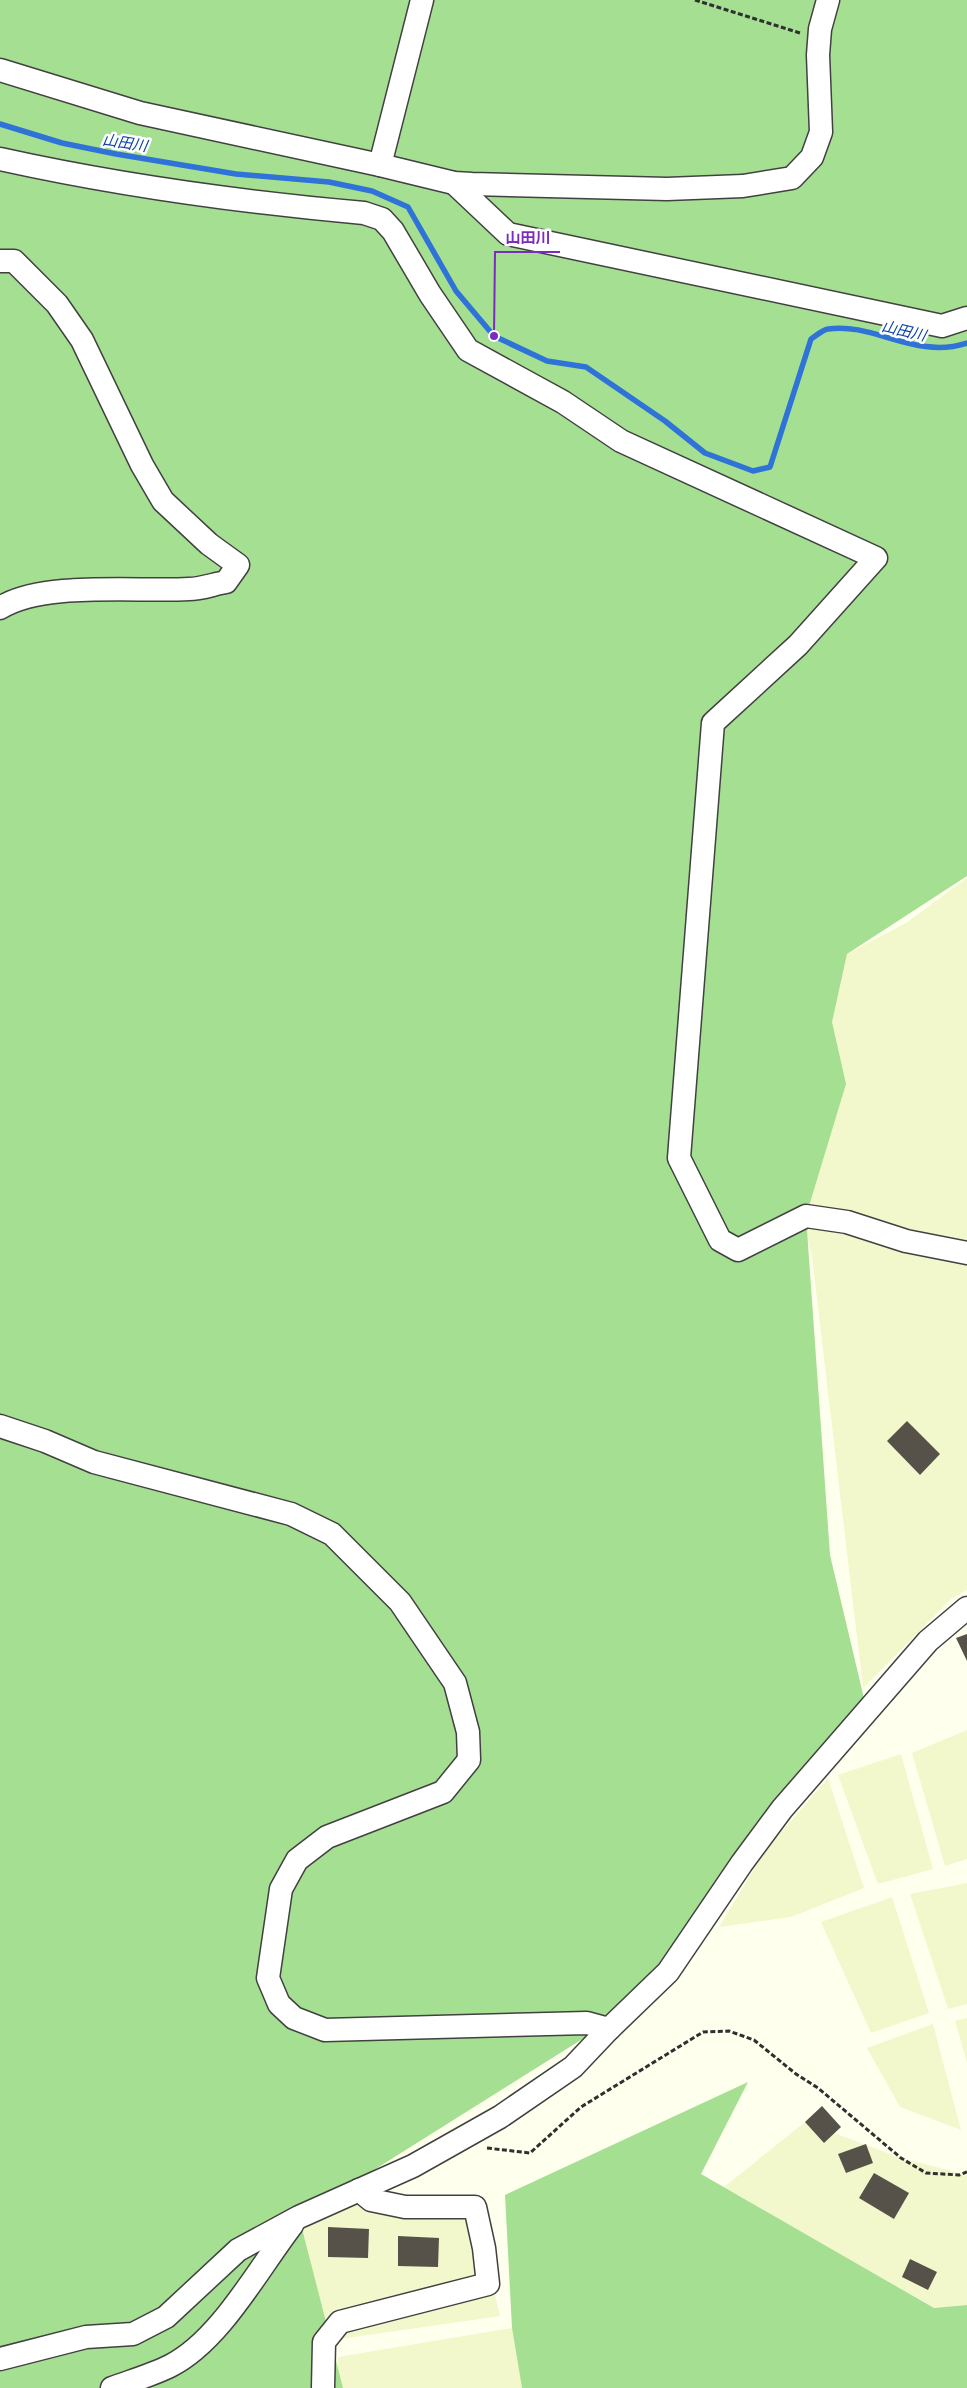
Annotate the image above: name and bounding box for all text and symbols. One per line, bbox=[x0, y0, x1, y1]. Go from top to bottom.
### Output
water label: 山田川 bbox=[101, 129, 151, 156]
callout: 山田川 bbox=[495, 222, 560, 252]
text: 山田川 bbox=[505, 227, 551, 247]
water label: 山田川 bbox=[880, 315, 930, 345]

